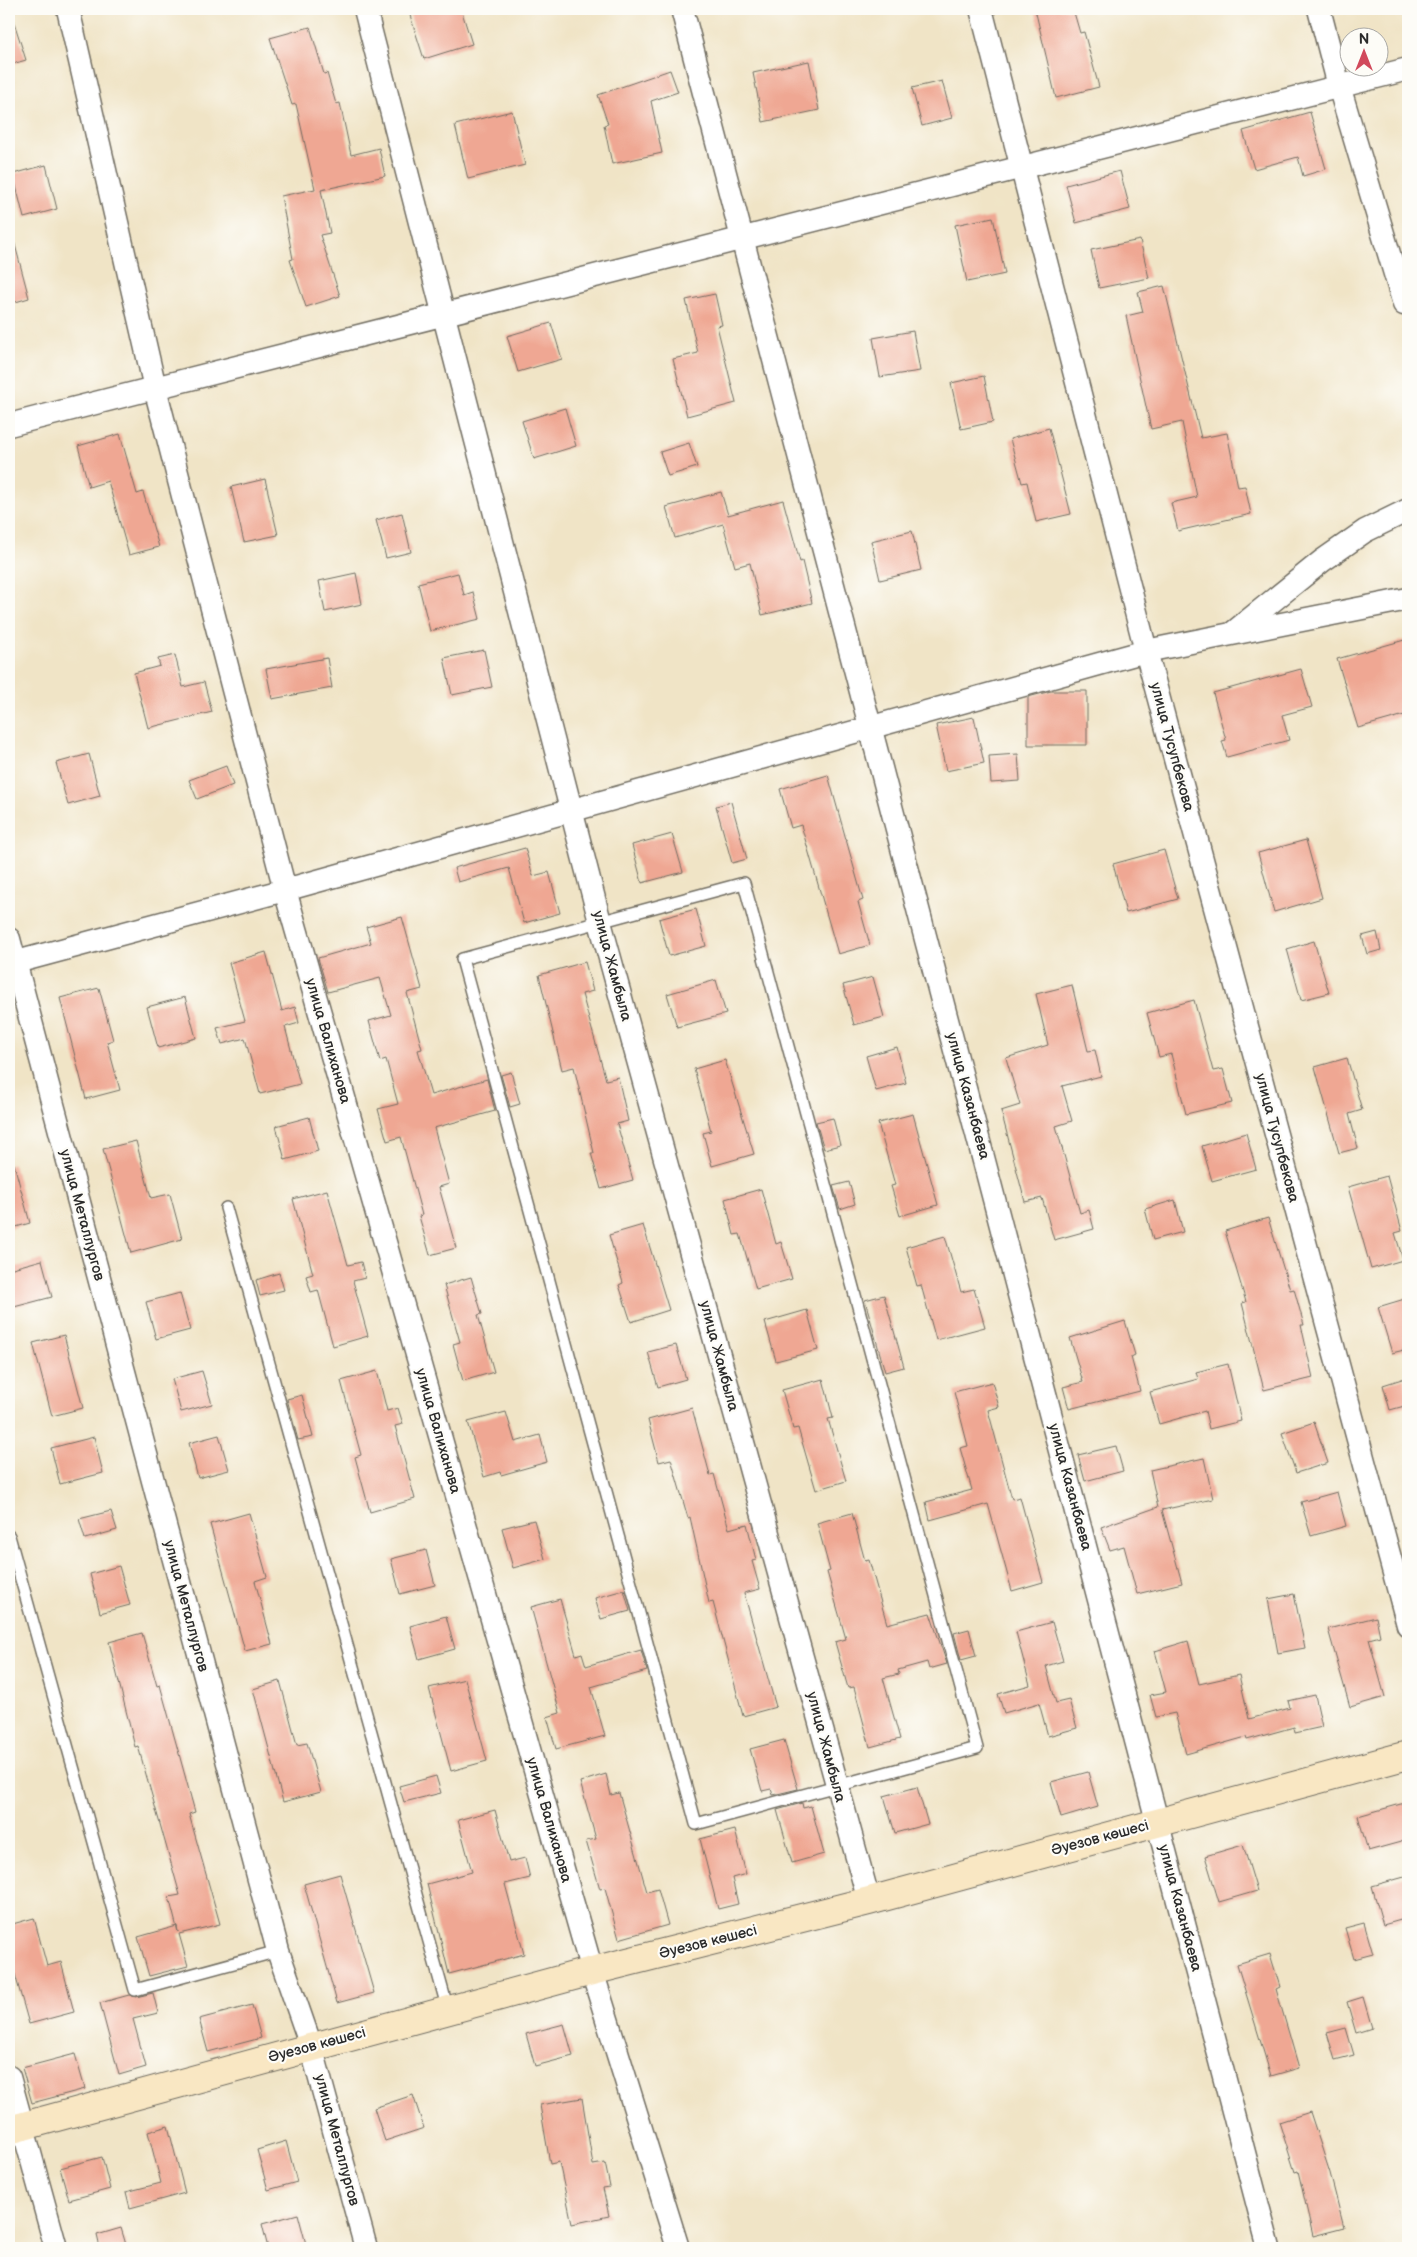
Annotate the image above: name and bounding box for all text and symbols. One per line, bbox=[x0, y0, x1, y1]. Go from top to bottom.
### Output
north arrow bbox=[1340, 28, 1390, 78]
text: N bbox=[1359, 31, 1369, 48]
street label: улица Тусупбекова bbox=[1146, 680, 1198, 814]
street label: улица Жамбыла bbox=[588, 909, 636, 1024]
street label: улица Валиханова bbox=[301, 976, 355, 1106]
street label: улица Казанбаева bbox=[942, 1030, 994, 1162]
street label: улица Тусупбекова bbox=[1251, 1071, 1303, 1205]
street label: улица Металлургов bbox=[55, 1147, 109, 1283]
street label: улица Жамбыла bbox=[695, 1299, 743, 1414]
street label: улица Валиханова bbox=[411, 1366, 465, 1496]
street label: улица Казанбаева bbox=[1044, 1421, 1096, 1553]
street label: улица Металлургов bbox=[159, 1538, 213, 1674]
street label: улица Жамбыла bbox=[802, 1690, 850, 1805]
street label: улица Валиханова bbox=[522, 1755, 576, 1885]
street label: Әуезов көшесі bbox=[1049, 1816, 1151, 1860]
street label: улица Казанбаева bbox=[1154, 1842, 1206, 1974]
street label: Әуезов көшесі bbox=[657, 1921, 759, 1963]
street label: Әуезов көшесі bbox=[266, 2023, 368, 2067]
street label: улица Металлургов bbox=[310, 2072, 364, 2208]

